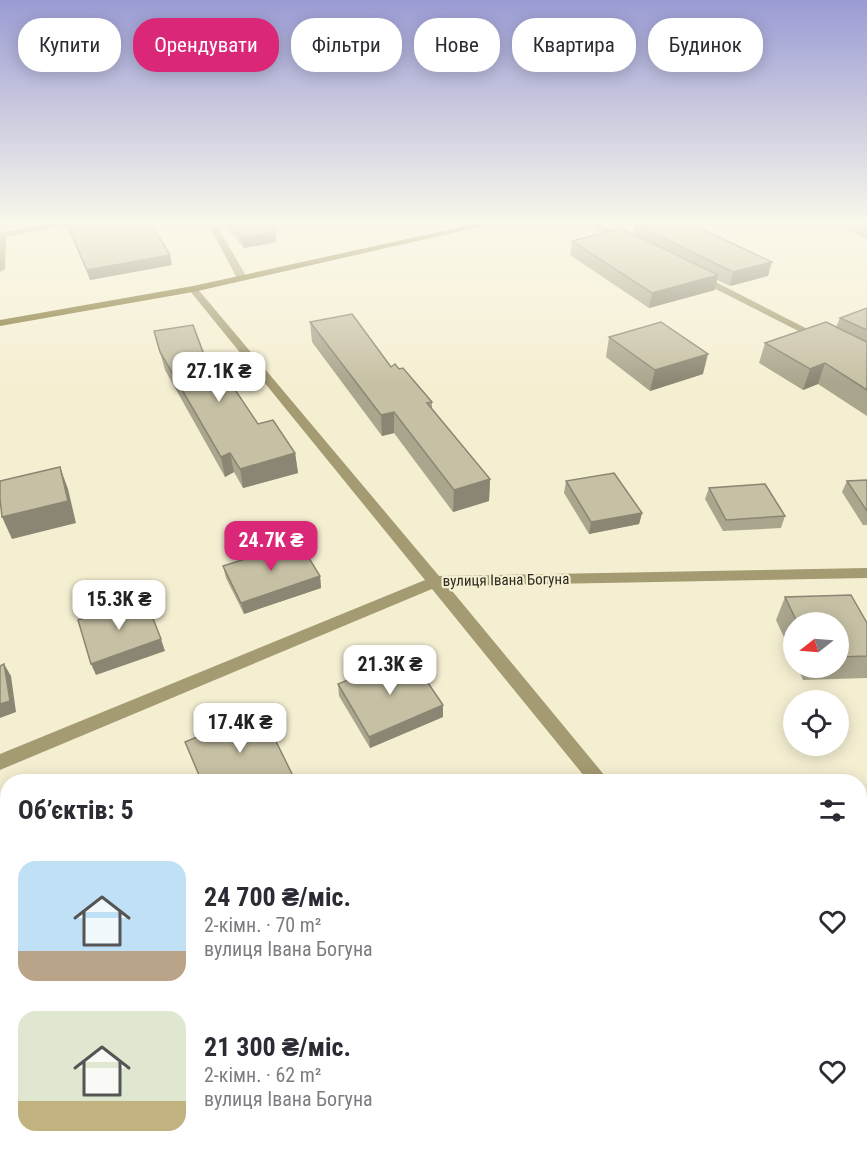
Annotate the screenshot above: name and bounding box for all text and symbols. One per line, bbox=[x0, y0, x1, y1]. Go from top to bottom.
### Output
chip: Купити bbox=[18, 18, 121, 72]
chip: Орендувати bbox=[133, 18, 279, 72]
chip: Фільтри bbox=[291, 18, 402, 72]
chip: Нове bbox=[414, 18, 500, 72]
chip: Квартира bbox=[512, 18, 636, 72]
chip: Будинок bbox=[648, 18, 763, 72]
pin: 27.1K ₴ bbox=[164, 352, 274, 403]
text: 27.1K ₴ bbox=[186, 359, 252, 383]
pin: 24.7K ₴ bbox=[216, 521, 326, 572]
text: 24.7K ₴ bbox=[238, 528, 304, 552]
street label: вулиця Івана Богуна bbox=[443, 570, 569, 590]
pin: 15.3K ₴ bbox=[64, 580, 174, 631]
text: 15.3K ₴ bbox=[86, 587, 152, 611]
north arrow bbox=[783, 612, 849, 678]
map controls bbox=[783, 612, 849, 756]
pin: 21.3K ₴ bbox=[335, 645, 445, 696]
text: 21.3K ₴ bbox=[357, 652, 423, 676]
button: locate bbox=[783, 690, 849, 756]
pin: 17.4K ₴ bbox=[185, 703, 295, 754]
text: 17.4K ₴ bbox=[207, 710, 273, 734]
icon: filters bbox=[816, 794, 849, 827]
text: Об’єктів: 5 bbox=[18, 795, 134, 825]
text: 24 700 ₴/міс. bbox=[204, 882, 351, 912]
icon: home bbox=[66, 885, 138, 957]
icon: heart bbox=[816, 905, 849, 938]
text: 2-кімн. · 70 m² bbox=[204, 913, 321, 937]
text: вулиця Івана Богуна bbox=[204, 937, 373, 961]
text: 21 300 ₴/міс. bbox=[204, 1032, 351, 1062]
icon: home bbox=[66, 1035, 138, 1107]
icon: heart bbox=[816, 1055, 849, 1088]
text: 2-кімн. · 62 m² bbox=[204, 1063, 321, 1087]
text: вулиця Івана Богуна bbox=[204, 1087, 373, 1111]

